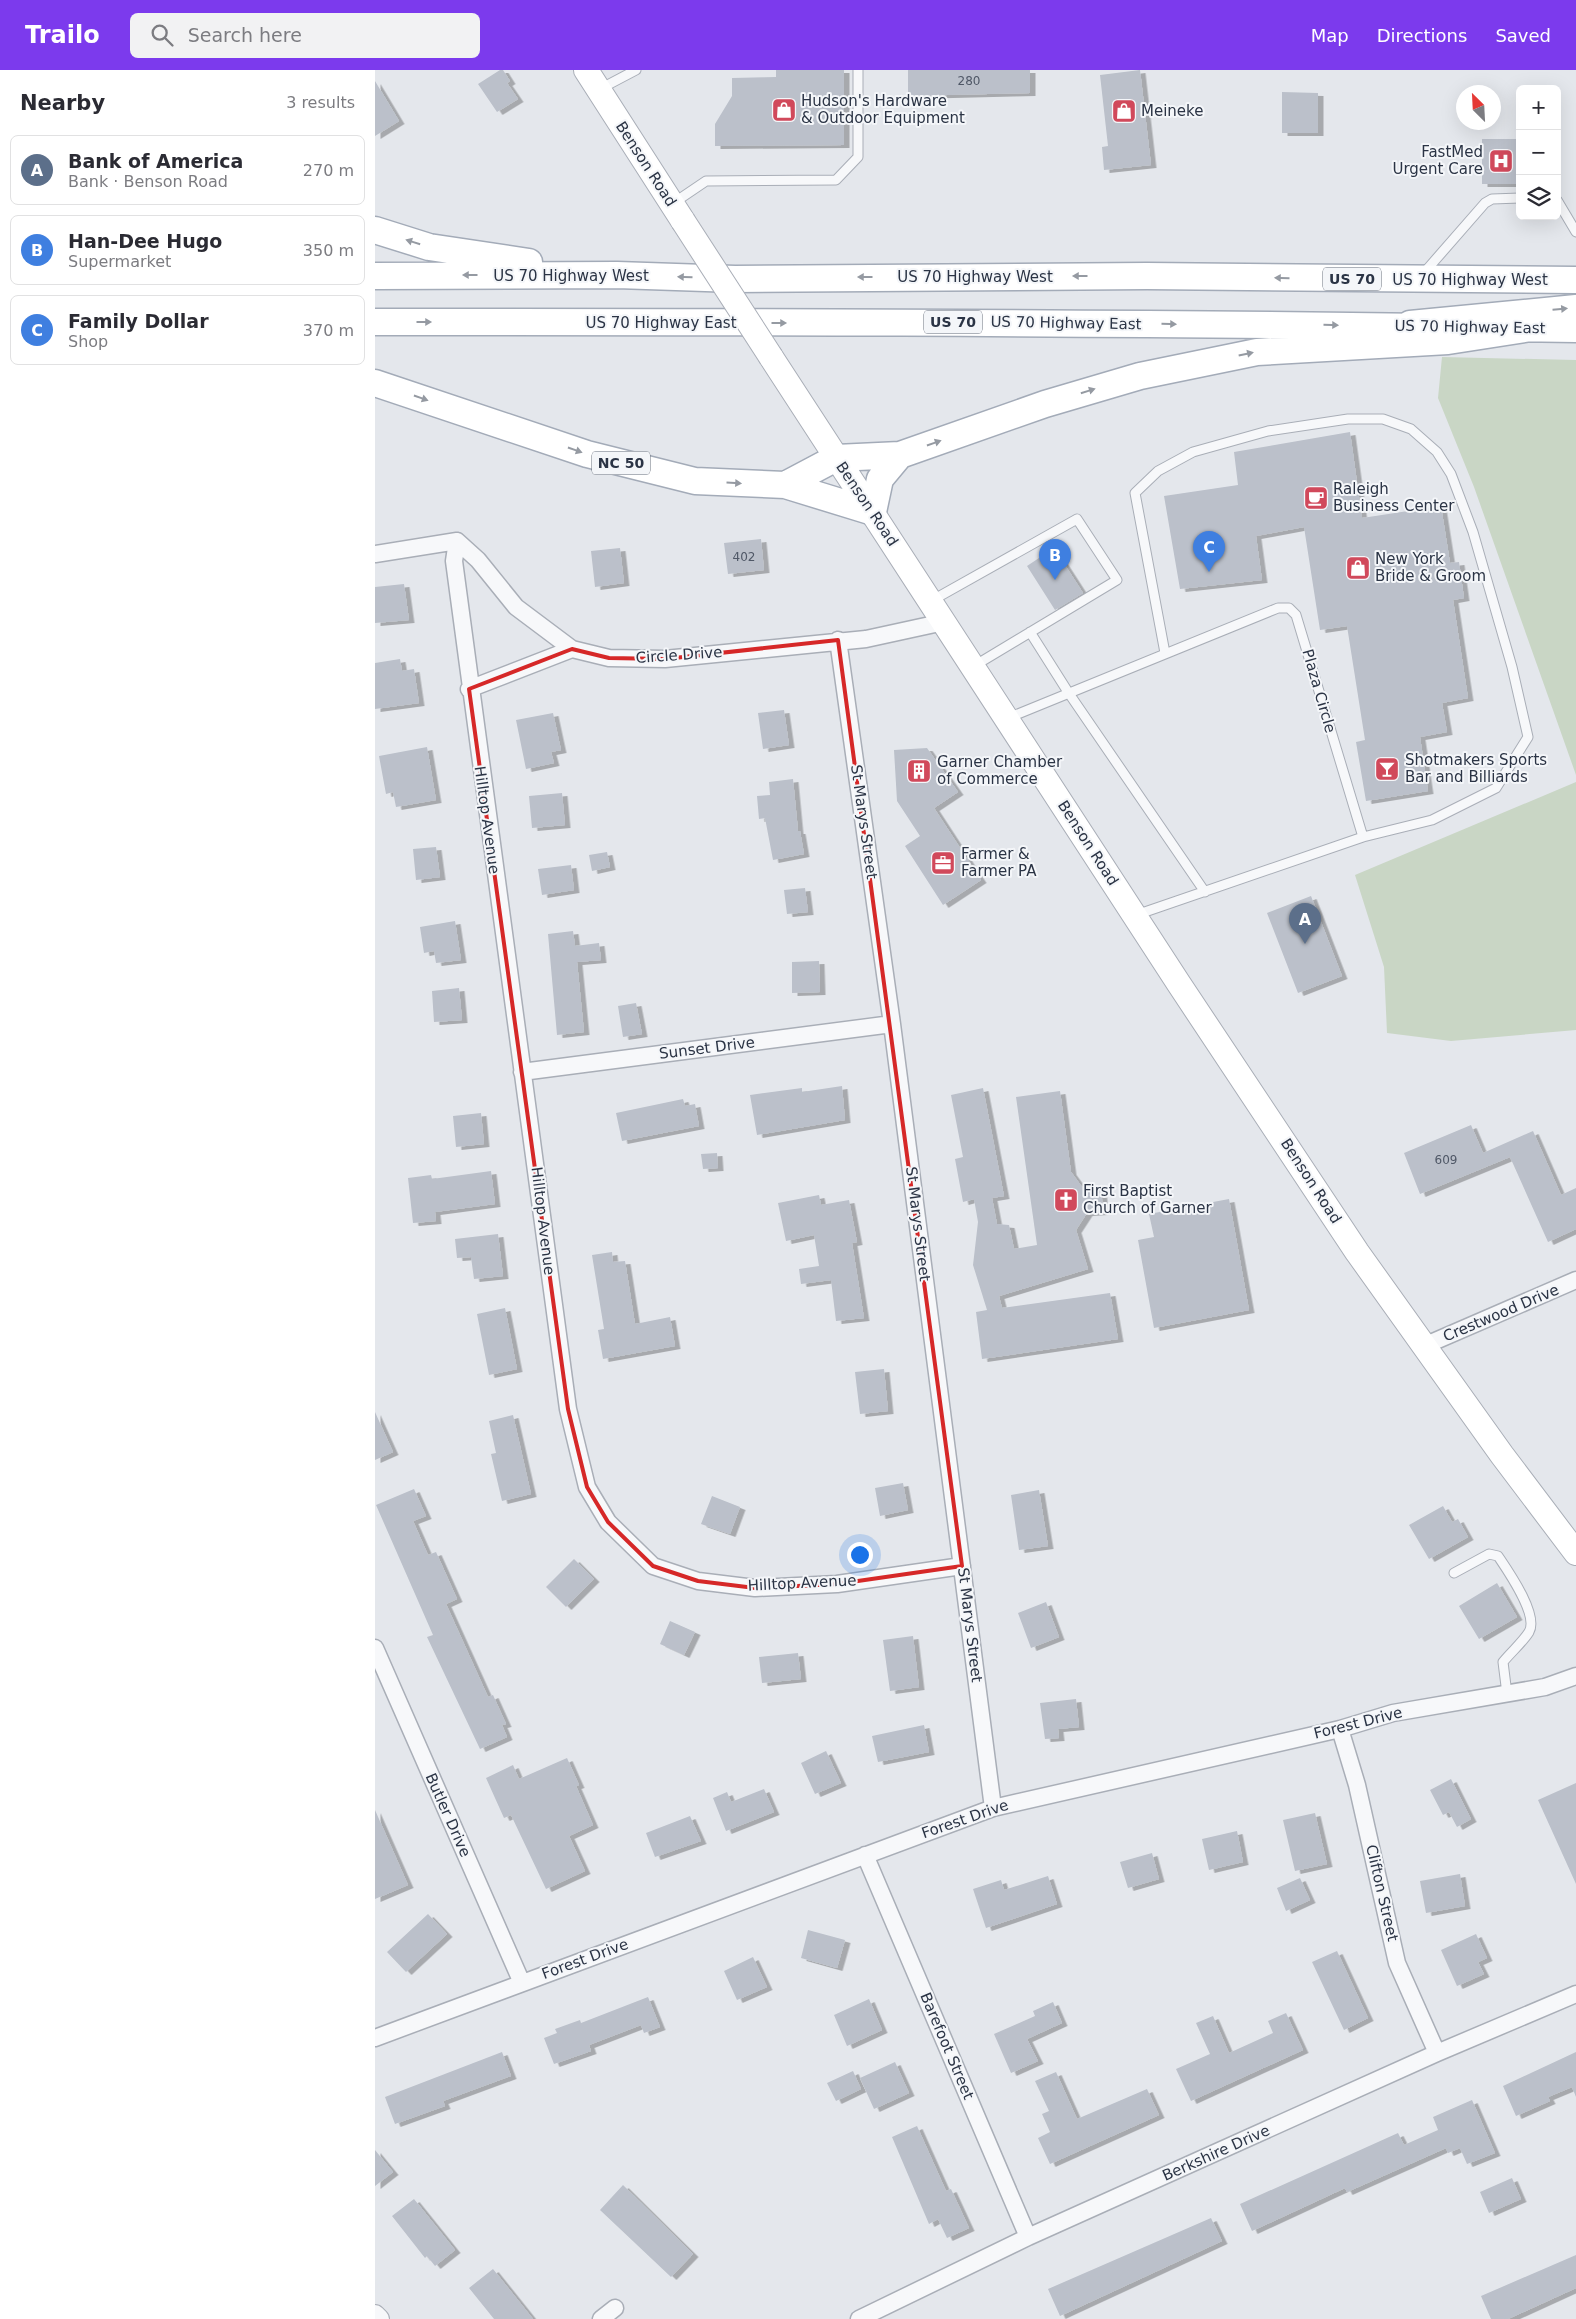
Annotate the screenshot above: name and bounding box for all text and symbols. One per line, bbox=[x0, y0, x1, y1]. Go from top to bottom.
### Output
search box bbox=[130, 13, 480, 58]
text: Trailo bbox=[25, 21, 100, 49]
icon: search bbox=[148, 21, 176, 49]
text: Search here bbox=[188, 24, 302, 46]
text: Map bbox=[1311, 25, 1349, 46]
text: Directions bbox=[1377, 25, 1467, 46]
text: Saved bbox=[1495, 25, 1551, 46]
house number: 280 bbox=[958, 74, 980, 88]
north arrow bbox=[1456, 85, 1501, 130]
map controls bbox=[1516, 85, 1561, 220]
button: + bbox=[1516, 85, 1561, 130]
text: Nearby bbox=[20, 91, 105, 115]
place label: Hudson's Hardware & Outdoor Equipment bbox=[801, 92, 965, 127]
text: 3 results bbox=[286, 93, 355, 112]
shop icon: Hudson's Hardware & Outdoor Equipment bbox=[771, 97, 797, 123]
shop icon: Meineke bbox=[1111, 98, 1137, 124]
place label: Meineke bbox=[1141, 102, 1203, 120]
street label: Benson Road bbox=[612, 118, 680, 210]
button: − bbox=[1516, 130, 1561, 175]
place label: FastMed Urgent Care bbox=[1392, 143, 1483, 178]
hospital icon: FastMed Urgent Care bbox=[1488, 148, 1514, 174]
text: Bank of America bbox=[68, 150, 243, 172]
text: A bbox=[31, 161, 43, 180]
text: 270 m bbox=[303, 161, 354, 180]
text: Bank · Benson Road bbox=[68, 172, 228, 191]
button: layers bbox=[1516, 175, 1561, 220]
text: Han-Dee Hugo bbox=[68, 230, 222, 252]
one-way arrow bbox=[406, 238, 421, 246]
text: B bbox=[31, 241, 43, 260]
text: 350 m bbox=[303, 241, 354, 260]
text: Supermarket bbox=[68, 252, 171, 271]
street label: US 70 Highway West bbox=[493, 267, 649, 285]
street label: US 70 Highway West bbox=[897, 268, 1053, 286]
road number: US 70 bbox=[1323, 268, 1381, 290]
one-way arrow bbox=[462, 271, 478, 279]
street label: US 70 Highway West bbox=[1392, 271, 1548, 289]
one-way arrow bbox=[1072, 272, 1088, 280]
one-way arrow bbox=[677, 273, 693, 281]
one-way arrow bbox=[857, 273, 873, 281]
one-way arrow bbox=[1274, 274, 1290, 282]
one-way arrow bbox=[1552, 305, 1568, 313]
text: Family Dollar bbox=[68, 310, 209, 332]
road number: US 70 bbox=[924, 310, 982, 334]
street label: US 70 Highway East bbox=[990, 313, 1142, 333]
street label: US 70 Highway East bbox=[585, 314, 737, 332]
street label: US 70 Highway East bbox=[1394, 317, 1546, 337]
one-way arrow bbox=[416, 318, 432, 326]
one-way arrow bbox=[771, 319, 787, 327]
one-way arrow bbox=[1161, 320, 1177, 328]
text: C bbox=[31, 321, 43, 340]
text: 370 m bbox=[303, 321, 354, 340]
one-way arrow bbox=[1323, 322, 1339, 330]
text: Shop bbox=[68, 332, 108, 351]
one-way arrow bbox=[1239, 350, 1254, 358]
one-way arrow bbox=[1081, 387, 1096, 395]
one-way arrow bbox=[414, 395, 429, 403]
one-way arrow bbox=[927, 439, 942, 446]
one-way arrow bbox=[568, 447, 583, 454]
road number: NC 50 bbox=[592, 452, 650, 474]
street label: Benson Road bbox=[832, 458, 902, 550]
one-way arrow bbox=[726, 479, 742, 487]
place label: Raleigh Business Center bbox=[1333, 480, 1455, 515]
cafe icon: Raleigh Business Center bbox=[1303, 485, 1329, 511]
pin: C bbox=[1193, 531, 1225, 572]
pin: B bbox=[1039, 539, 1071, 580]
house number: 402 bbox=[733, 550, 755, 564]
place label: New York Bride & Groom bbox=[1375, 550, 1486, 585]
shop icon: New York Bride & Groom bbox=[1345, 555, 1371, 581]
street label: Circle Drive bbox=[635, 643, 723, 667]
street label: Plaza Circle bbox=[1298, 647, 1340, 735]
place label: Shotmakers Sports Bar and Billiards bbox=[1405, 751, 1547, 786]
place label: Garner Chamber of Commerce bbox=[937, 753, 1063, 788]
bar icon: Shotmakers Sports Bar and Billiards bbox=[1374, 756, 1400, 782]
building icon: Garner Chamber of Commerce bbox=[906, 758, 932, 784]
street label: St Marys Street bbox=[847, 764, 881, 881]
street label: Hilltop Avenue bbox=[471, 765, 503, 875]
street label: Benson Road bbox=[1054, 797, 1122, 889]
place label: Farmer & Farmer PA bbox=[961, 845, 1037, 880]
office icon: Farmer & Farmer PA bbox=[930, 850, 956, 876]
pin: A bbox=[1289, 903, 1321, 944]
street label: Sunset Drive bbox=[658, 1033, 756, 1063]
street label: Benson Road bbox=[1277, 1135, 1345, 1227]
house number: 609 bbox=[1435, 1153, 1457, 1167]
street label: Hilltop Avenue bbox=[527, 1166, 559, 1276]
street label: St Marys Street bbox=[902, 1166, 934, 1283]
place label: First Baptist Church of Garner bbox=[1083, 1182, 1213, 1217]
church icon: First Baptist Church of Garner bbox=[1053, 1187, 1079, 1213]
street label: Crestwood Drive bbox=[1440, 1280, 1562, 1346]
your location bbox=[847, 1542, 873, 1568]
street label: St Marys Street bbox=[954, 1567, 986, 1684]
street label: Hilltop Avenue bbox=[747, 1571, 857, 1595]
street label: Forest Drive bbox=[1312, 1703, 1404, 1743]
street label: Butler Drive bbox=[421, 1770, 475, 1860]
street label: Forest Drive bbox=[919, 1796, 1011, 1842]
street label: Clifton Street bbox=[1362, 1843, 1402, 1943]
street label: Forest Drive bbox=[539, 1935, 631, 1983]
street label: Barefoot Street bbox=[916, 1990, 978, 2102]
street label: Berkshire Drive bbox=[1159, 2121, 1273, 2185]

